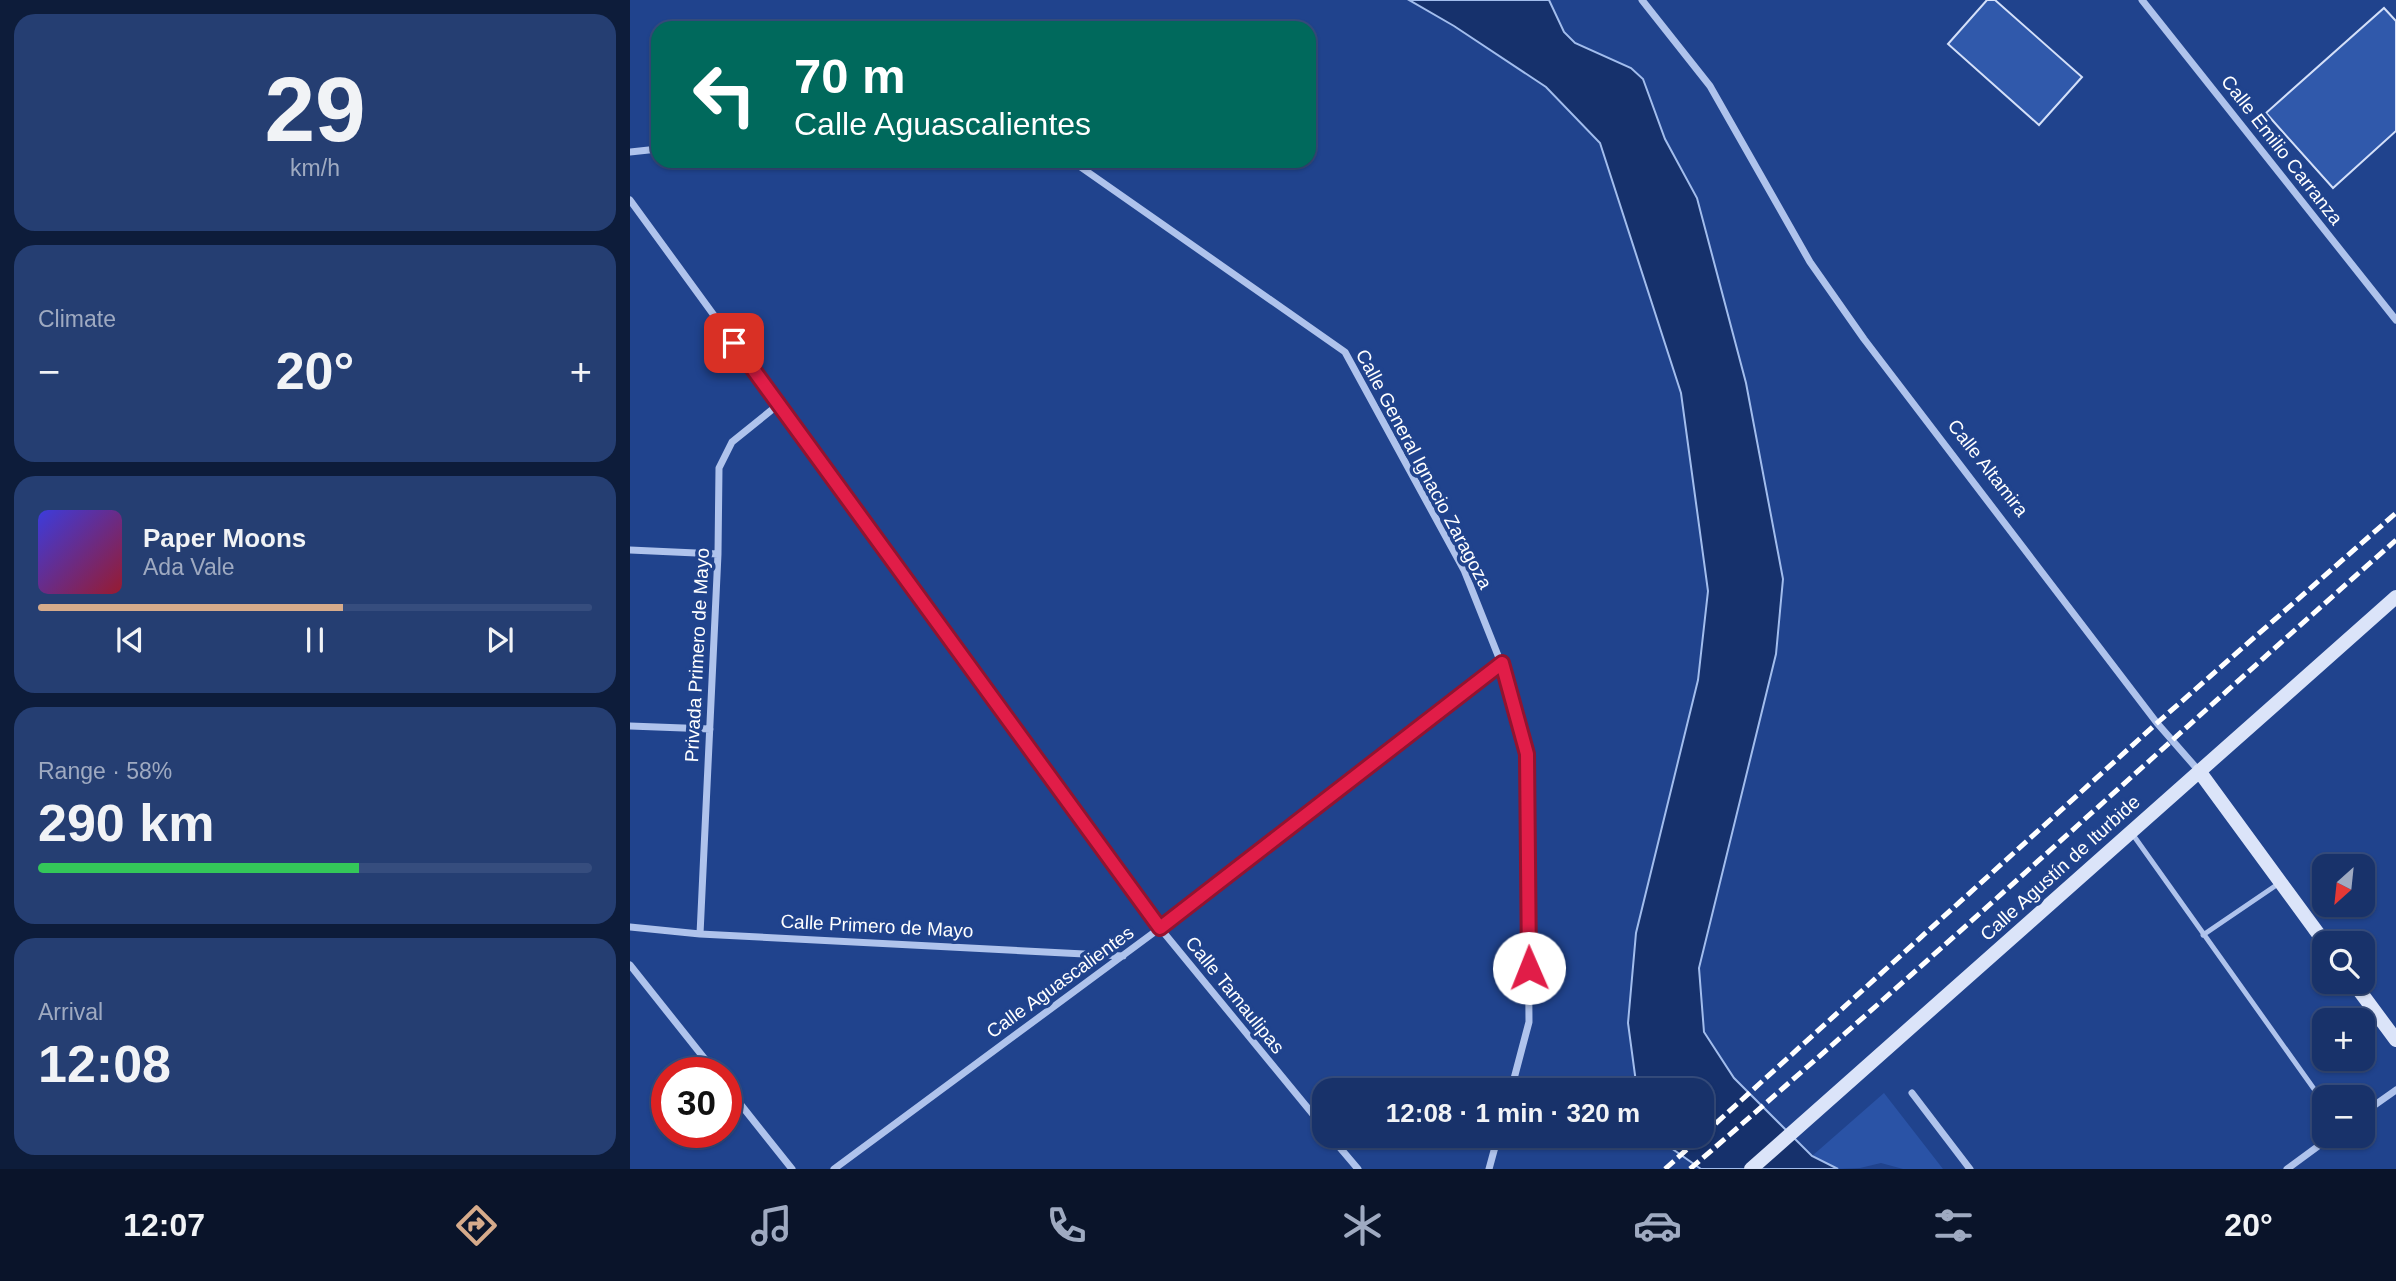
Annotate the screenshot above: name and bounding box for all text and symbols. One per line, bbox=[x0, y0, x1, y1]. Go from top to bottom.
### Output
icon: left bbox=[679, 49, 770, 140]
text: 70 m bbox=[794, 49, 906, 103]
text: 29 bbox=[264, 59, 366, 160]
street label: Calle Emilio Carranza bbox=[2217, 71, 2347, 229]
text: Calle Aguascalientes bbox=[794, 106, 1091, 142]
text: km/h bbox=[290, 155, 340, 181]
text: Climate bbox=[38, 306, 116, 332]
pin bbox=[704, 313, 764, 373]
icon: arrive bbox=[715, 324, 753, 362]
text: 20° bbox=[276, 342, 354, 400]
street label: Calle General Ignacio Zaragoza bbox=[1352, 346, 1496, 593]
text: − bbox=[38, 351, 60, 393]
text: + bbox=[570, 351, 592, 393]
street label: Calle Altamira bbox=[1944, 415, 2033, 521]
text: Paper Moons bbox=[143, 523, 306, 553]
street label: Privada Primero de Mayo bbox=[681, 547, 713, 763]
text: Ada Vale bbox=[143, 554, 235, 580]
icon: previous bbox=[111, 621, 149, 659]
icon: pause bbox=[296, 621, 334, 659]
icon: next bbox=[481, 621, 519, 659]
text: Range · 58% bbox=[38, 758, 172, 784]
street label: Calle Agustín de Iturbide bbox=[1976, 791, 2144, 945]
text: 290 km bbox=[38, 794, 214, 852]
north arrow bbox=[2312, 854, 2375, 917]
map controls bbox=[2312, 854, 2375, 1148]
street label: Calle Primero de Mayo bbox=[780, 910, 974, 942]
street label: Calle Aguascalientes bbox=[982, 922, 1138, 1042]
position arrow bbox=[1492, 931, 1566, 1005]
button: search bbox=[2312, 931, 2375, 994]
street label: Calle Tamaulipas bbox=[1181, 932, 1289, 1058]
text: Arrival bbox=[38, 999, 103, 1025]
button: + bbox=[2312, 1008, 2375, 1071]
text: 12:08 bbox=[38, 1035, 171, 1093]
speed limit sign: 30 bbox=[651, 1057, 742, 1148]
button: − bbox=[2312, 1085, 2375, 1148]
text: 12:08 · 1 min · 320 m bbox=[1386, 1098, 1640, 1128]
icon: directions bbox=[452, 1201, 501, 1250]
icon: music bbox=[747, 1201, 796, 1250]
icon: phone bbox=[1042, 1201, 1091, 1250]
icon: climate bbox=[1338, 1201, 1387, 1250]
icon: car bbox=[1633, 1201, 1682, 1250]
icon: filters bbox=[1929, 1201, 1978, 1250]
text: 12:07 bbox=[123, 1207, 205, 1243]
text: 20° bbox=[2224, 1207, 2273, 1243]

